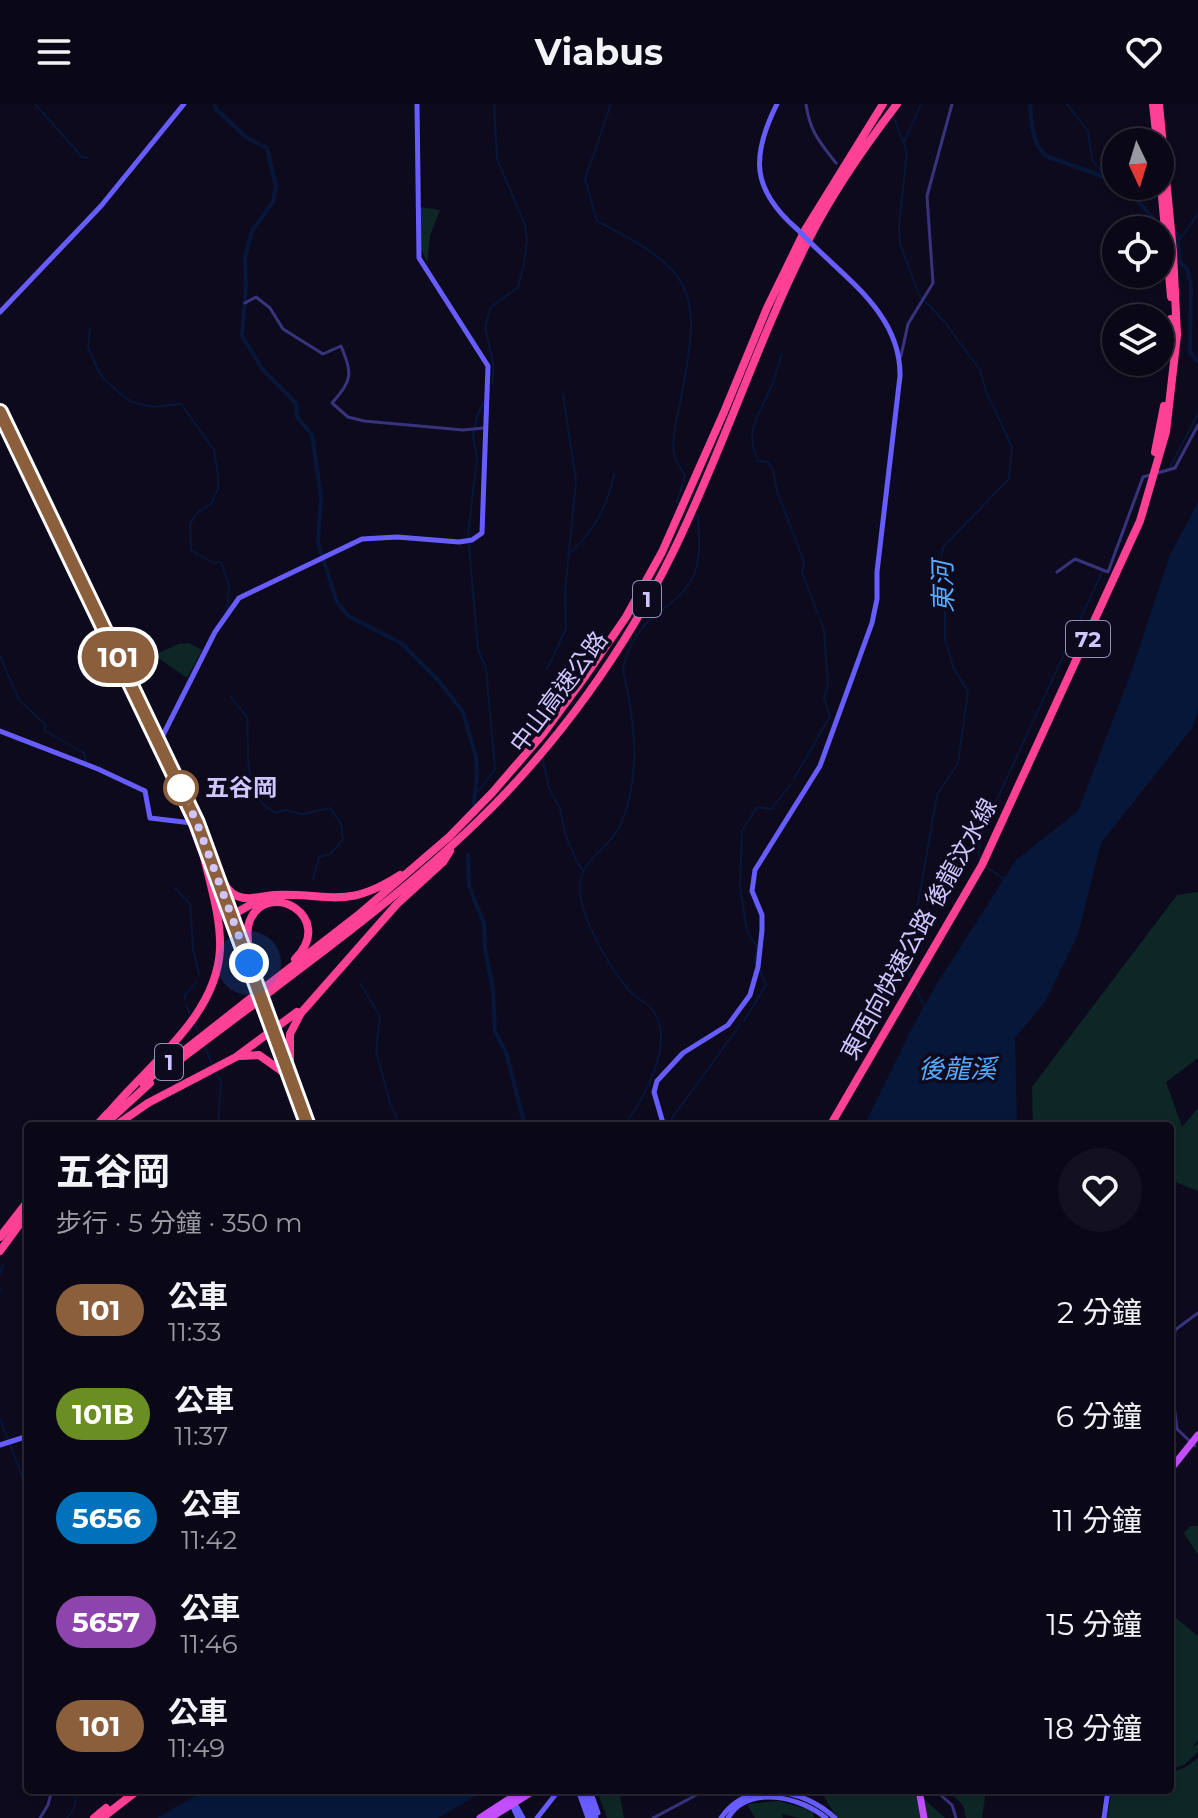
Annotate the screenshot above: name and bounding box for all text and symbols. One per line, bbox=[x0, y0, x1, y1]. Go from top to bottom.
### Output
icon: menu bbox=[32, 30, 76, 74]
text: Viabus bbox=[535, 30, 663, 74]
icon: heart bbox=[1122, 30, 1166, 74]
north arrow bbox=[1102, 128, 1174, 200]
map controls bbox=[1102, 128, 1174, 376]
button: locate bbox=[1102, 216, 1174, 288]
button: layers bbox=[1102, 304, 1174, 376]
water label: 東河 bbox=[926, 556, 959, 613]
road number: 1 bbox=[633, 581, 661, 617]
road number: 72 bbox=[1066, 621, 1110, 657]
street label: 中山高速公路 bbox=[504, 625, 614, 758]
line badge: 101 bbox=[72, 631, 164, 683]
text: 101 bbox=[98, 640, 138, 674]
marker: 五谷岡 bbox=[164, 771, 198, 805]
place label: 五谷岡 bbox=[205, 773, 277, 802]
street label: 東西向快速公路 後龍汶水線 bbox=[835, 793, 1003, 1064]
your location bbox=[229, 943, 269, 983]
road number: 1 bbox=[155, 1044, 183, 1080]
water label: 後龍溪 bbox=[918, 1053, 1000, 1085]
text: 五谷岡 bbox=[56, 1148, 170, 1195]
button: heart bbox=[1058, 1148, 1142, 1232]
text: 步行 · 5 分鐘 · 350 m bbox=[56, 1207, 303, 1239]
text: 公車 bbox=[168, 1278, 228, 1315]
text: 101 bbox=[80, 1293, 120, 1327]
text: 2 分鐘 bbox=[1057, 1294, 1142, 1331]
text: 11:33 bbox=[168, 1316, 221, 1348]
text: 公車 bbox=[174, 1382, 234, 1419]
text: 101B bbox=[72, 1397, 134, 1431]
text: 6 分鐘 bbox=[1056, 1398, 1142, 1435]
text: 11:37 bbox=[174, 1420, 228, 1452]
text: 公車 bbox=[181, 1486, 241, 1523]
text: 5656 bbox=[72, 1501, 141, 1535]
text: 11 分鐘 bbox=[1052, 1502, 1142, 1539]
text: 11:42 bbox=[181, 1524, 237, 1556]
text: 公車 bbox=[180, 1590, 240, 1627]
text: 5657 bbox=[72, 1605, 140, 1639]
text: 15 分鐘 bbox=[1046, 1606, 1142, 1643]
text: 11:46 bbox=[180, 1628, 238, 1660]
text: 公車 bbox=[168, 1694, 228, 1731]
text: 101 bbox=[80, 1709, 120, 1743]
text: 18 分鐘 bbox=[1044, 1710, 1142, 1747]
text: 11:49 bbox=[168, 1732, 225, 1764]

